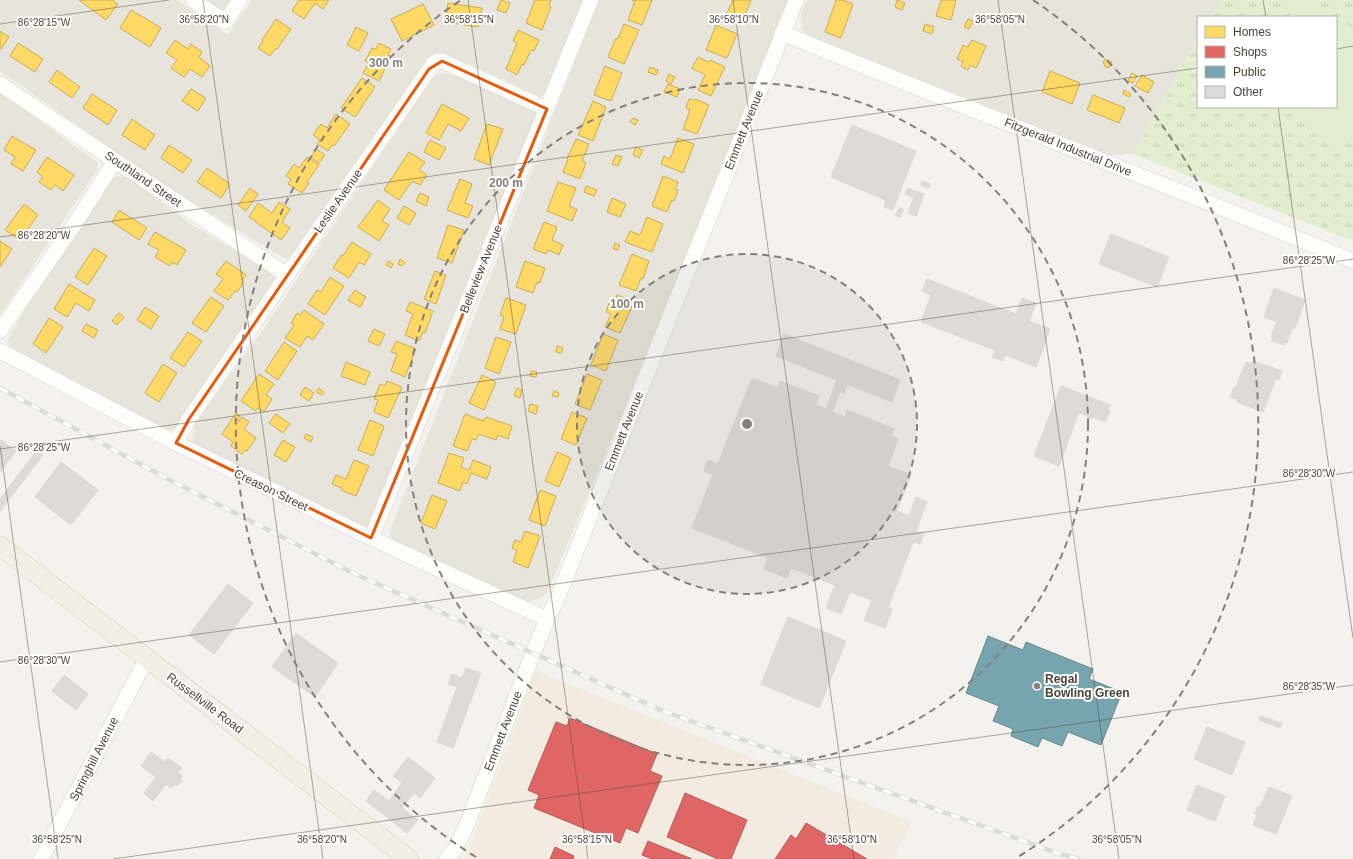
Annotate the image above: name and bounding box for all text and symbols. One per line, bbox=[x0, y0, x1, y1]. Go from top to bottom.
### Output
text: 36°58'20"N bbox=[179, 14, 229, 25]
text: 36°58'15"N bbox=[444, 14, 494, 25]
text: 36°58'10"N bbox=[709, 14, 759, 25]
text: 36°58'05"N bbox=[975, 14, 1025, 25]
legend bbox=[1197, 16, 1337, 108]
text: 86°28'15"W bbox=[18, 17, 71, 28]
text: Homes bbox=[1233, 25, 1271, 39]
text: Shops bbox=[1233, 45, 1267, 59]
text: 300 m bbox=[369, 56, 403, 70]
text: Public bbox=[1233, 65, 1266, 79]
text: Other bbox=[1233, 85, 1263, 99]
street label: Emmett Avenue bbox=[722, 88, 766, 172]
street label: Fitzgerald Industrial Drive bbox=[1002, 115, 1134, 179]
street label: Southland Street bbox=[102, 148, 185, 210]
street label: Leslie Avenue bbox=[311, 166, 365, 236]
text: 200 m bbox=[489, 176, 523, 190]
street label: Belleview Avenue bbox=[457, 223, 505, 315]
text: 86°28'20"W bbox=[18, 230, 71, 241]
text: 86°28'25"W bbox=[1283, 255, 1336, 266]
text: 100 m bbox=[610, 297, 644, 311]
street label: Emmett Avenue bbox=[602, 389, 646, 473]
centre of rings bbox=[740, 417, 754, 431]
text: 86°28'25"W bbox=[18, 442, 71, 453]
street label: Creason Street bbox=[232, 466, 311, 514]
text: 86°28'30"W bbox=[1283, 468, 1336, 479]
text: 86°28'30"W bbox=[18, 655, 71, 666]
street label: Russellville Road bbox=[164, 670, 246, 736]
place label: Regal Bowling Green bbox=[1045, 672, 1130, 700]
marker: Regal Bowling Green bbox=[1032, 681, 1042, 691]
text: 86°28'35"W bbox=[1283, 681, 1336, 692]
street label: Emmett Avenue bbox=[481, 689, 525, 773]
street label: Springhill Avenue bbox=[67, 714, 121, 803]
text: 36°58'25"N bbox=[32, 834, 82, 845]
text: 36°58'20"N bbox=[297, 834, 347, 845]
text: 36°58'15"N bbox=[562, 834, 612, 845]
text: 36°58'10"N bbox=[827, 834, 877, 845]
text: 36°58'05"N bbox=[1092, 834, 1142, 845]

